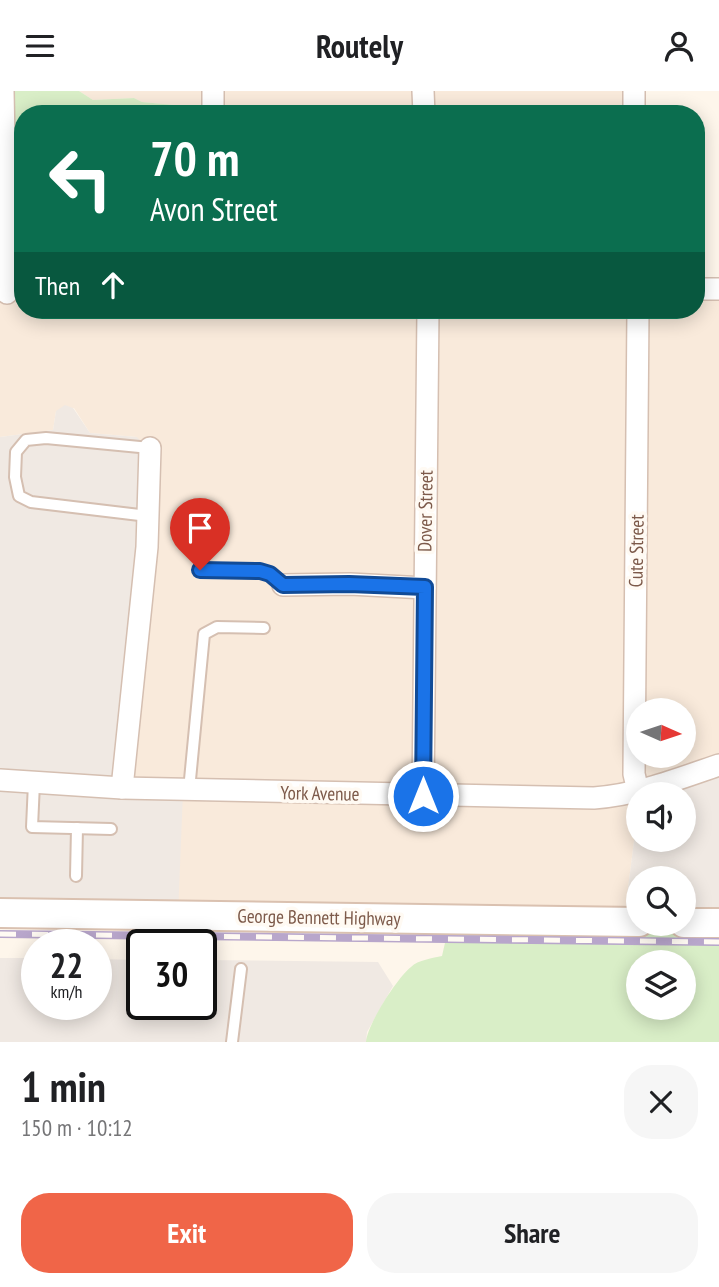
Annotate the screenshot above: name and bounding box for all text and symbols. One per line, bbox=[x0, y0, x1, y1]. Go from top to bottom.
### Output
text: Routely bbox=[316, 25, 403, 67]
icon: menu bbox=[21, 27, 59, 65]
icon: person bbox=[660, 27, 698, 65]
text: 70 m bbox=[150, 126, 239, 190]
icon: left bbox=[35, 133, 126, 224]
text: Avon Street bbox=[150, 188, 277, 230]
icon: ahead bbox=[94, 266, 132, 304]
text: Then bbox=[35, 269, 80, 302]
street label: Dover Street bbox=[412, 469, 438, 552]
pin bbox=[170, 498, 230, 570]
icon: arrive bbox=[181, 509, 219, 547]
street label: Cute Street bbox=[623, 514, 649, 588]
north arrow bbox=[626, 698, 696, 768]
map controls bbox=[626, 698, 696, 1020]
position arrow bbox=[386, 759, 460, 833]
street label: York Avenue bbox=[280, 780, 360, 806]
button: sound bbox=[626, 782, 696, 852]
button: search bbox=[626, 866, 696, 936]
street label: George Bennett Highway bbox=[237, 904, 402, 930]
speed limit sign: 30 bbox=[126, 929, 217, 1020]
text: 22 bbox=[50, 942, 83, 988]
button: layers bbox=[626, 950, 696, 1020]
text: km/h bbox=[51, 980, 82, 1003]
text: 1 min bbox=[21, 1059, 106, 1114]
button: close bbox=[624, 1065, 698, 1139]
text: 150 m · 10:12 bbox=[21, 1113, 133, 1142]
button: Exit bbox=[21, 1193, 353, 1273]
button: Share bbox=[367, 1193, 698, 1273]

